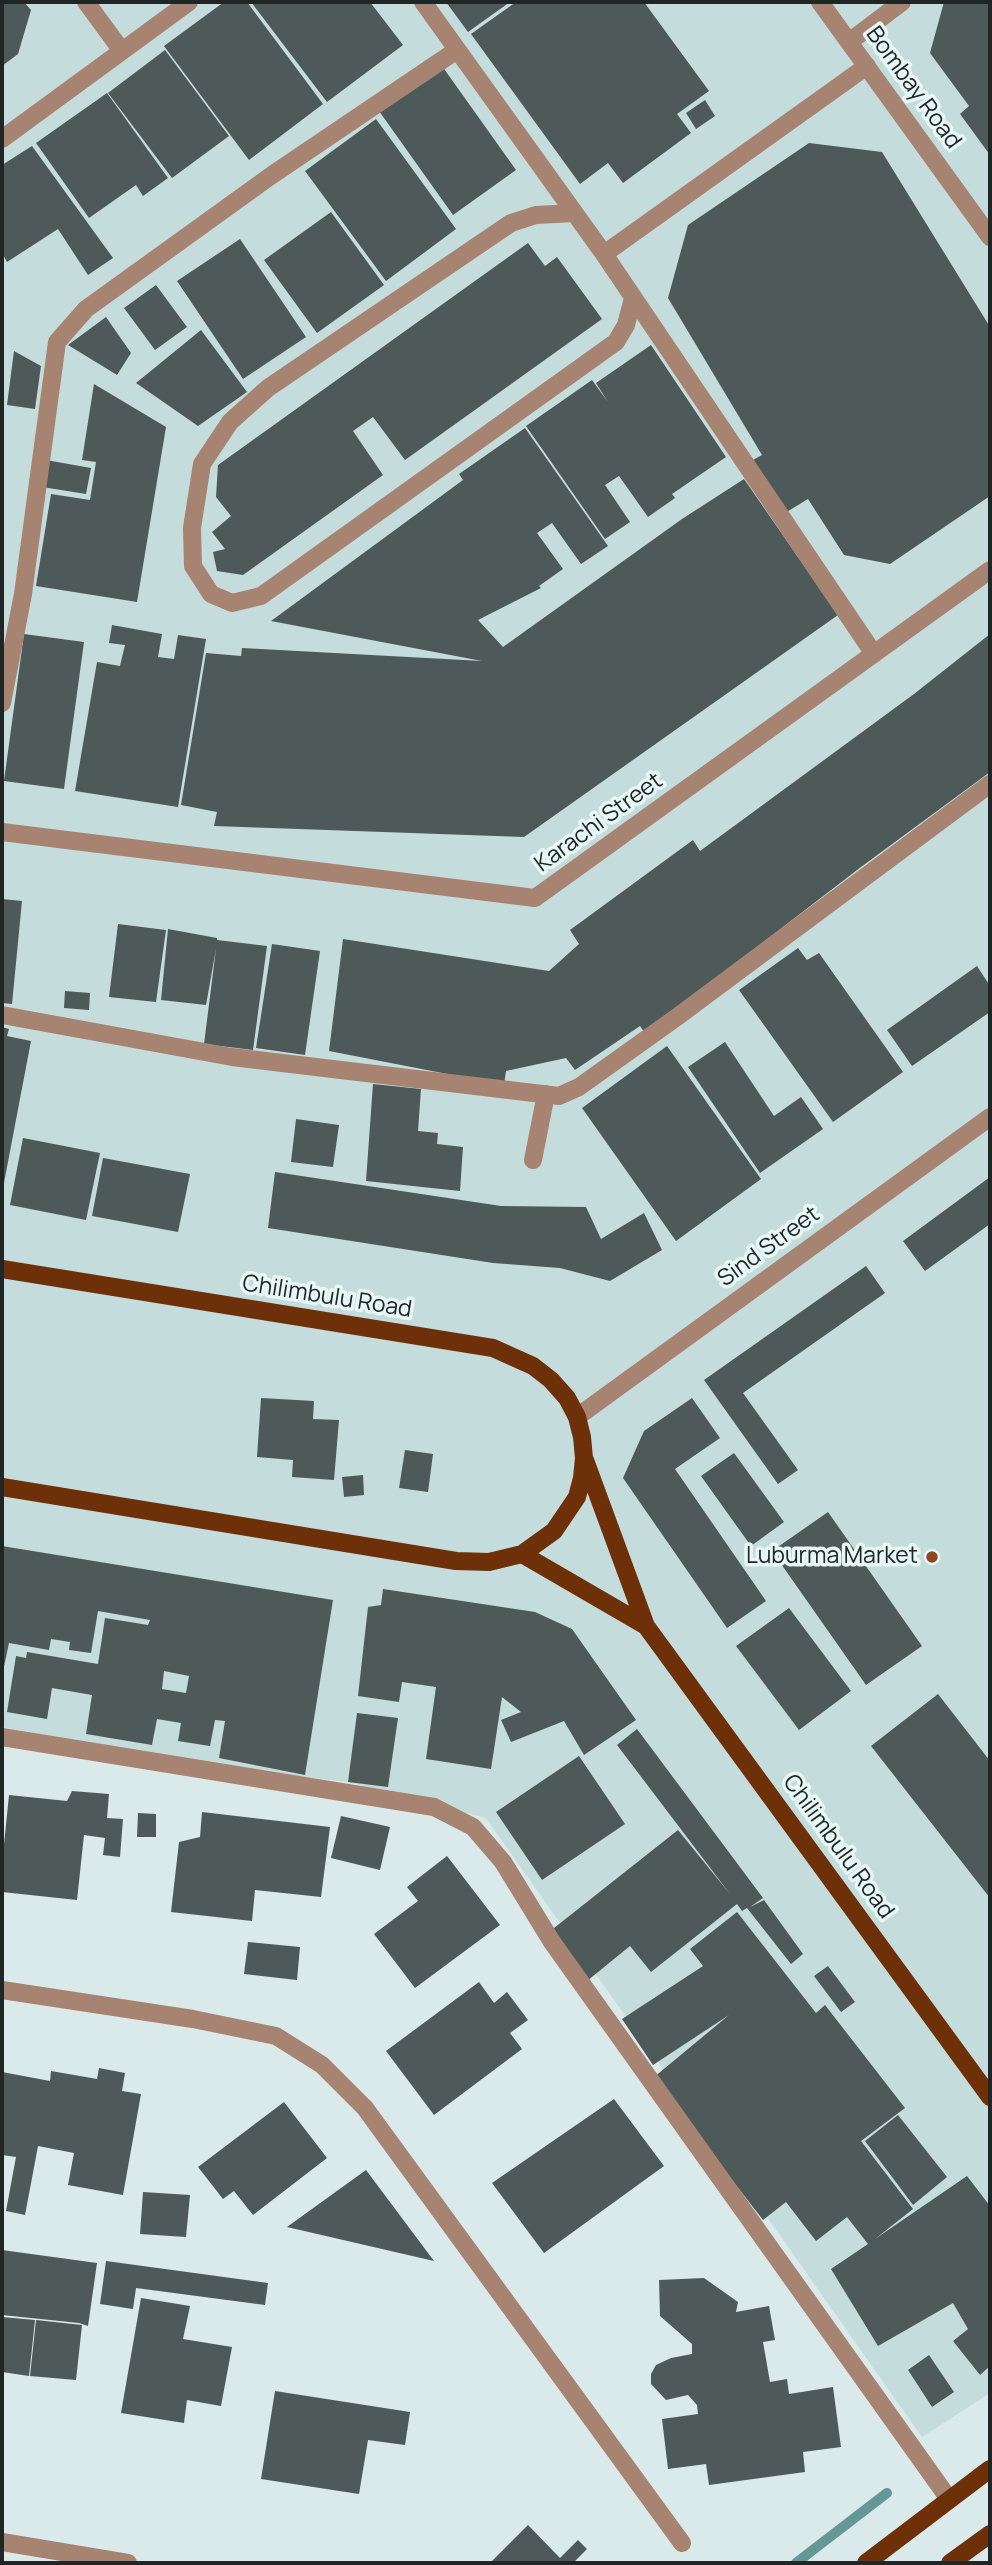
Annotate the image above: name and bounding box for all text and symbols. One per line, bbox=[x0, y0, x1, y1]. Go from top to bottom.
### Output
street label: Bombay Road bbox=[859, 22, 967, 154]
street label: Karachi Street bbox=[530, 767, 668, 879]
street label: Sind Street bbox=[713, 1201, 825, 1293]
street label: Chilimbulu Road bbox=[240, 1270, 414, 1324]
place label: Luburma Market bbox=[746, 1543, 918, 1571]
marker: Luburma Market bbox=[924, 1549, 940, 1565]
street label: Chilimbulu Road bbox=[777, 1770, 899, 1924]

